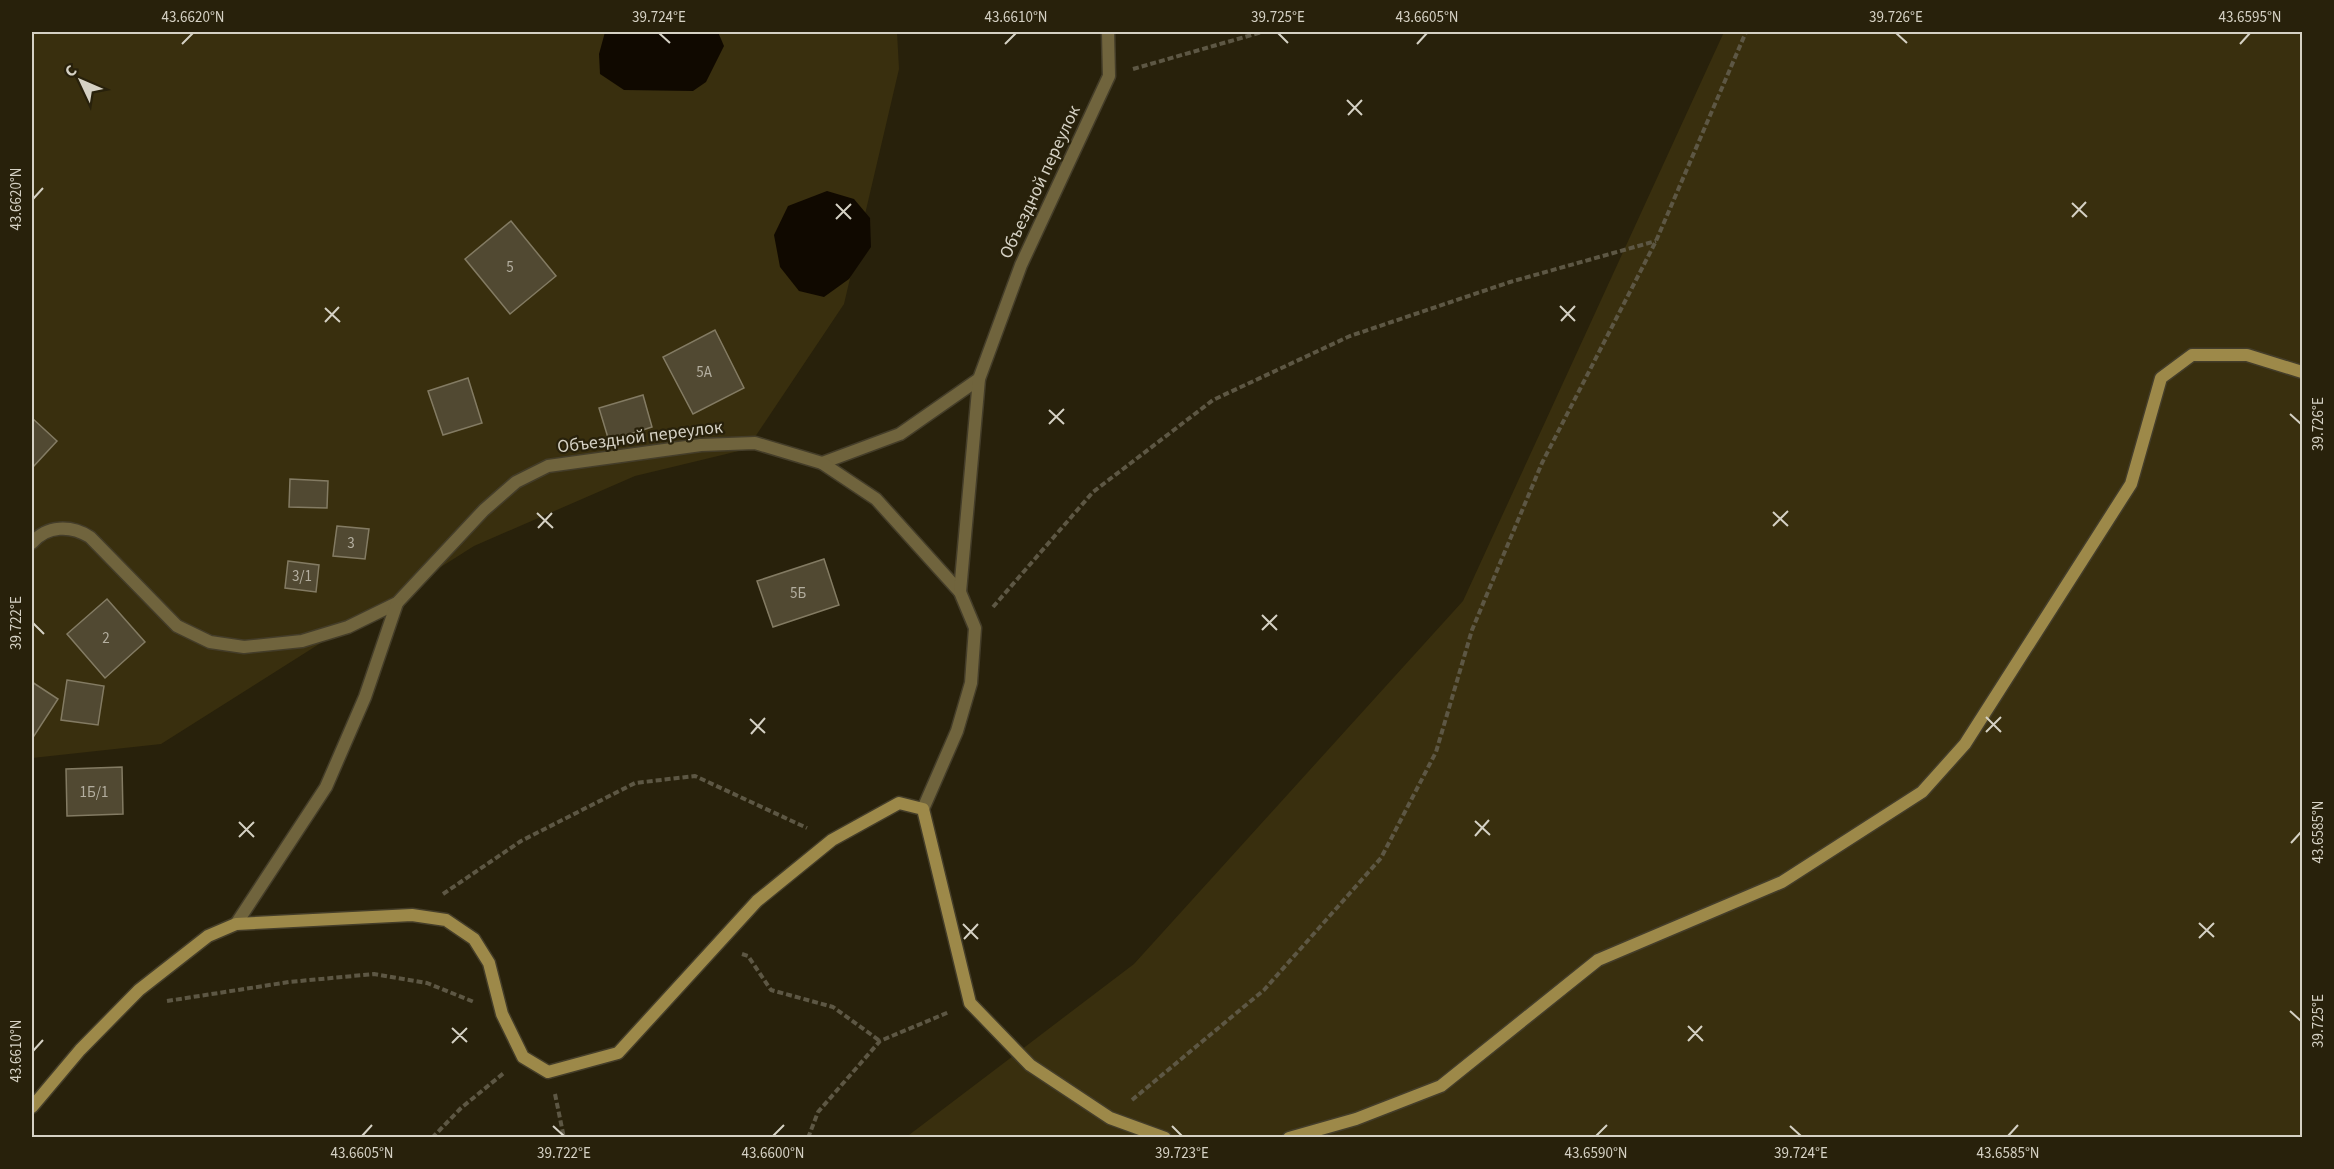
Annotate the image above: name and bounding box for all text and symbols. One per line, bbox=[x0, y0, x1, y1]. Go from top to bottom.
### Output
text: 43.6620°N bbox=[161, 7, 225, 28]
text: 39.724°E bbox=[632, 7, 686, 28]
text: 43.6610°N bbox=[984, 7, 1048, 28]
text: 39.725°E bbox=[1251, 7, 1305, 28]
text: 43.6605°N bbox=[1395, 7, 1459, 28]
text: 39.726°E bbox=[1869, 7, 1923, 28]
text: 43.6595°N bbox=[2218, 7, 2282, 28]
north arrow bbox=[51, 51, 111, 111]
text: С bbox=[60, 60, 82, 82]
street label: Объездной переулок bbox=[993, 101, 1087, 263]
text: 43.6620°N bbox=[6, 167, 27, 231]
house number: 5 bbox=[506, 257, 514, 278]
house number: 5А bbox=[696, 362, 713, 383]
text: 39.726°E bbox=[2308, 397, 2329, 451]
street label: Объездной переулок bbox=[556, 414, 724, 460]
house number: 3 bbox=[347, 533, 355, 554]
house number: 3/1 bbox=[292, 566, 312, 587]
house number: 5Б bbox=[790, 583, 806, 604]
text: 39.722°E bbox=[6, 596, 27, 650]
house number: 2 bbox=[102, 628, 110, 649]
house number: 1Б/1 bbox=[80, 782, 108, 803]
text: 43.6585°N bbox=[2308, 800, 2329, 864]
text: 39.725°E bbox=[2308, 994, 2329, 1048]
text: 43.6610°N bbox=[6, 1019, 27, 1083]
text: 43.6605°N bbox=[330, 1143, 394, 1164]
text: 39.722°E bbox=[537, 1143, 591, 1164]
text: 43.6600°N bbox=[741, 1143, 805, 1164]
text: 39.723°E bbox=[1155, 1143, 1209, 1164]
text: 43.6590°N bbox=[1564, 1143, 1628, 1164]
text: 39.724°E bbox=[1774, 1143, 1828, 1164]
text: 43.6585°N bbox=[1976, 1143, 2040, 1164]

